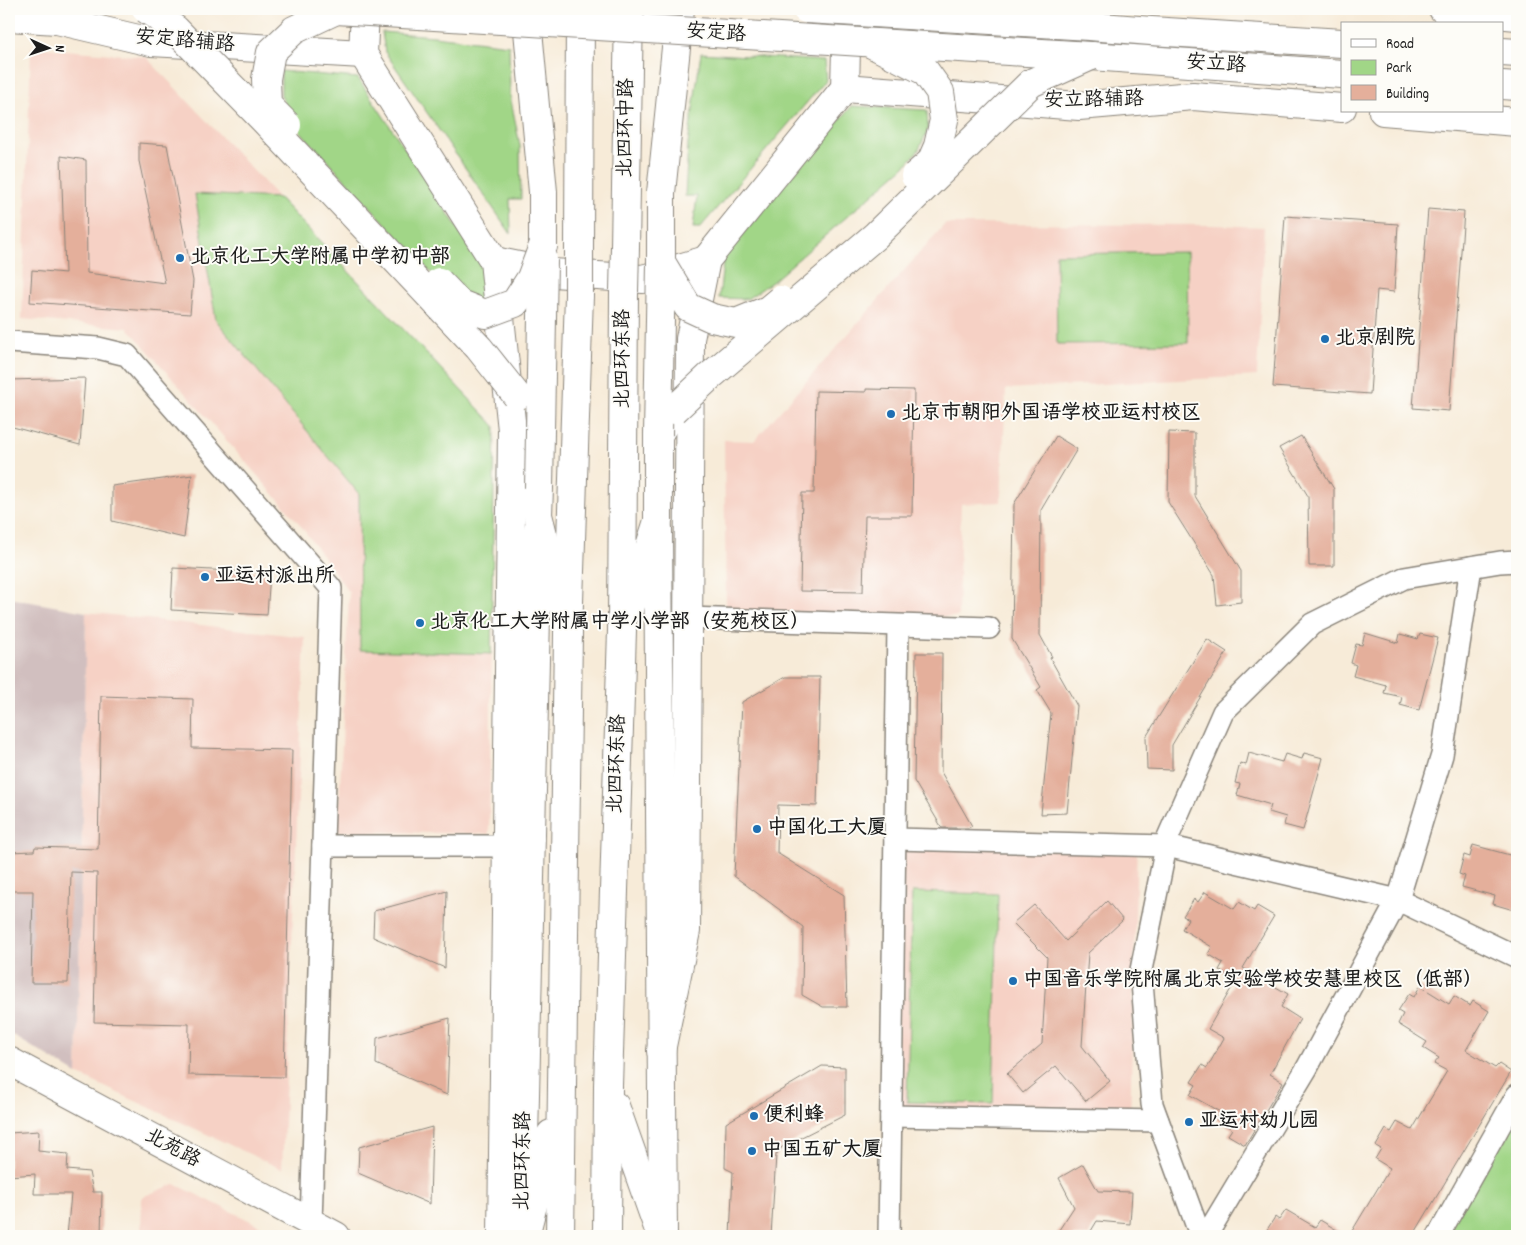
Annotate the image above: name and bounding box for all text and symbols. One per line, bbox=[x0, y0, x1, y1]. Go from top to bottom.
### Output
street label: 安定路 bbox=[685, 18, 748, 50]
north arrow bbox=[22, 22, 72, 72]
legend bbox=[1341, 22, 1504, 112]
street label: 安定路辅路 bbox=[134, 24, 237, 60]
text: Road bbox=[1386, 34, 1414, 56]
text: N bbox=[49, 45, 69, 53]
street label: 安立路 bbox=[1185, 49, 1248, 81]
text: Park bbox=[1386, 58, 1412, 80]
street label: 北四环中路 bbox=[612, 77, 642, 178]
text: Building bbox=[1386, 84, 1429, 106]
street label: 安立路辅路 bbox=[1044, 86, 1145, 116]
place label: 北京化工大学附属中学初中部 bbox=[190, 244, 450, 272]
marker: 北京化工大学附属中学初中部 bbox=[174, 252, 186, 264]
street label: 北四环东路 bbox=[610, 308, 638, 409]
place label: 北京剧院 bbox=[1335, 325, 1415, 353]
marker: 北京剧院 bbox=[1319, 333, 1331, 345]
place label: 北京市朝阳外国语学校亚运村校区 bbox=[901, 400, 1201, 428]
marker: 北京市朝阳外国语学校亚运村校区 bbox=[885, 408, 897, 420]
place label: 亚运村派出所 bbox=[215, 563, 335, 591]
marker: 亚运村派出所 bbox=[199, 571, 211, 583]
place label: 北京化工大学附属中学小学部（安苑校区） bbox=[430, 609, 810, 637]
marker: 北京化工大学附属中学小学部（安苑校区） bbox=[414, 617, 426, 629]
street label: 北四环东路 bbox=[602, 713, 634, 814]
place label: 中国化工大厦 bbox=[767, 815, 887, 843]
marker: 中国化工大厦 bbox=[751, 823, 763, 835]
place label: 中国音乐学院附属北京实验学校安慧里校区（低部） bbox=[1023, 967, 1483, 995]
marker: 中国音乐学院附属北京实验学校安慧里校区（低部） bbox=[1007, 975, 1019, 987]
place label: 便利蜂 bbox=[764, 1102, 824, 1130]
place label: 亚运村幼儿园 bbox=[1199, 1108, 1319, 1136]
street label: 北四环东路 bbox=[509, 1110, 539, 1211]
marker: 便利蜂 bbox=[748, 1110, 760, 1122]
marker: 亚运村幼儿园 bbox=[1183, 1116, 1195, 1128]
street label: 北苑路 bbox=[139, 1123, 206, 1176]
place label: 中国五矿大厦 bbox=[762, 1137, 882, 1165]
marker: 中国五矿大厦 bbox=[746, 1145, 758, 1157]

